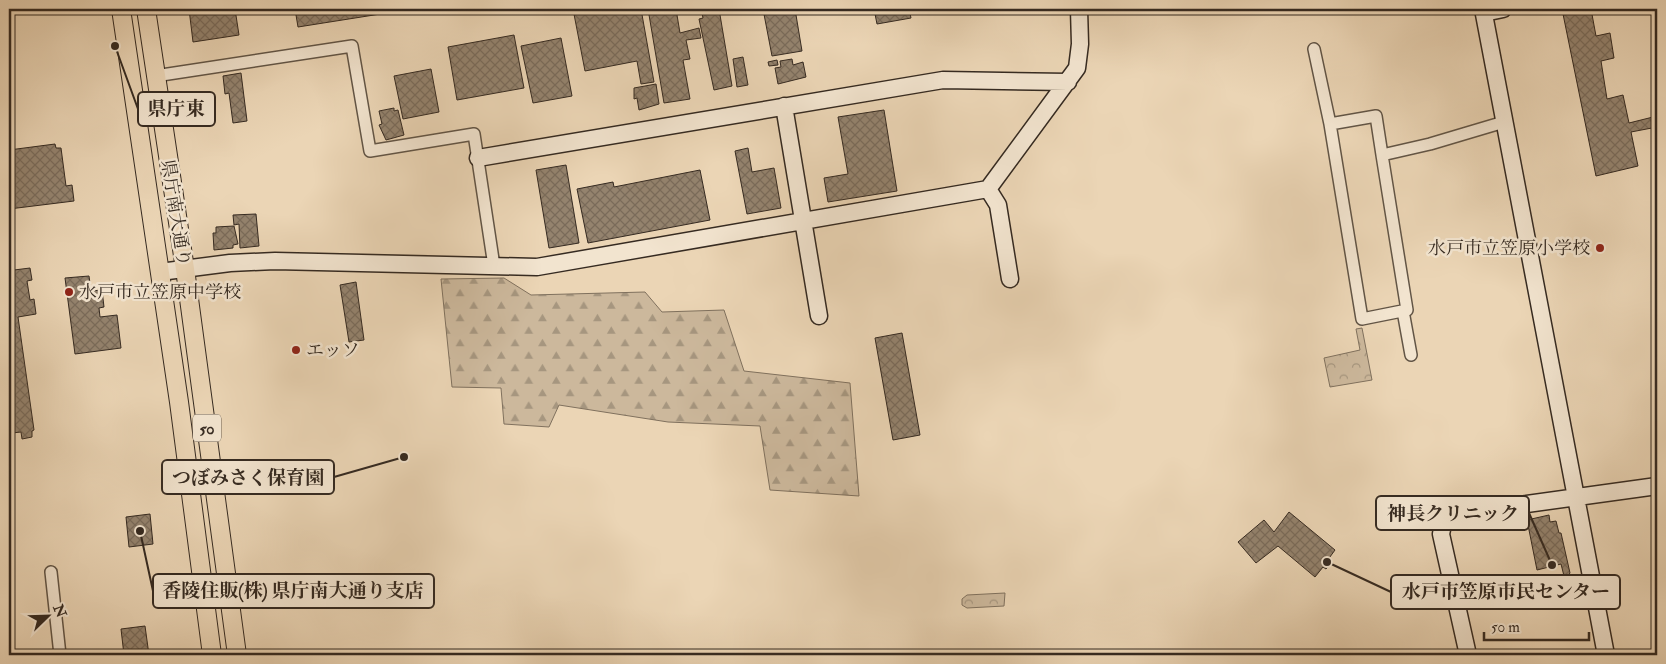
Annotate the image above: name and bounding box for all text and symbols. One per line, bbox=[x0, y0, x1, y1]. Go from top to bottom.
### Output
callout: 県庁東 bbox=[138, 92, 215, 126]
text: 県庁東 bbox=[147, 97, 205, 121]
street label: 県庁南大通り bbox=[156, 158, 195, 268]
place label: 水戸市立笠原小学校 bbox=[1428, 237, 1590, 260]
marker: 水戸市立笠原小学校 bbox=[1594, 242, 1606, 254]
place label: 水戸市立笠原中学校 bbox=[79, 281, 241, 304]
marker: 水戸市立笠原中学校 bbox=[63, 286, 75, 298]
place label: エッソ bbox=[306, 339, 360, 362]
marker: エッソ bbox=[290, 344, 302, 356]
road number: 50 bbox=[193, 414, 221, 442]
callout: つぼみさく保育園 bbox=[162, 460, 334, 494]
text: つぼみさく保育園 bbox=[172, 466, 324, 490]
callout: 神長クリニック bbox=[1376, 496, 1529, 530]
text: 神長クリニック bbox=[1387, 502, 1519, 526]
callout: 香陵住販(株) 県庁南大通り支店 bbox=[153, 574, 434, 608]
callout: 水戸市笠原市民センター bbox=[1391, 575, 1620, 609]
text: 香陵住販(株) 県庁南大通り支店 bbox=[162, 579, 424, 603]
text: 水戸市笠原市民センター bbox=[1402, 580, 1610, 604]
north arrow bbox=[22, 592, 72, 642]
text: N bbox=[49, 601, 70, 621]
scale bar bbox=[1484, 609, 1588, 641]
text: 50 m bbox=[1491, 618, 1520, 637]

